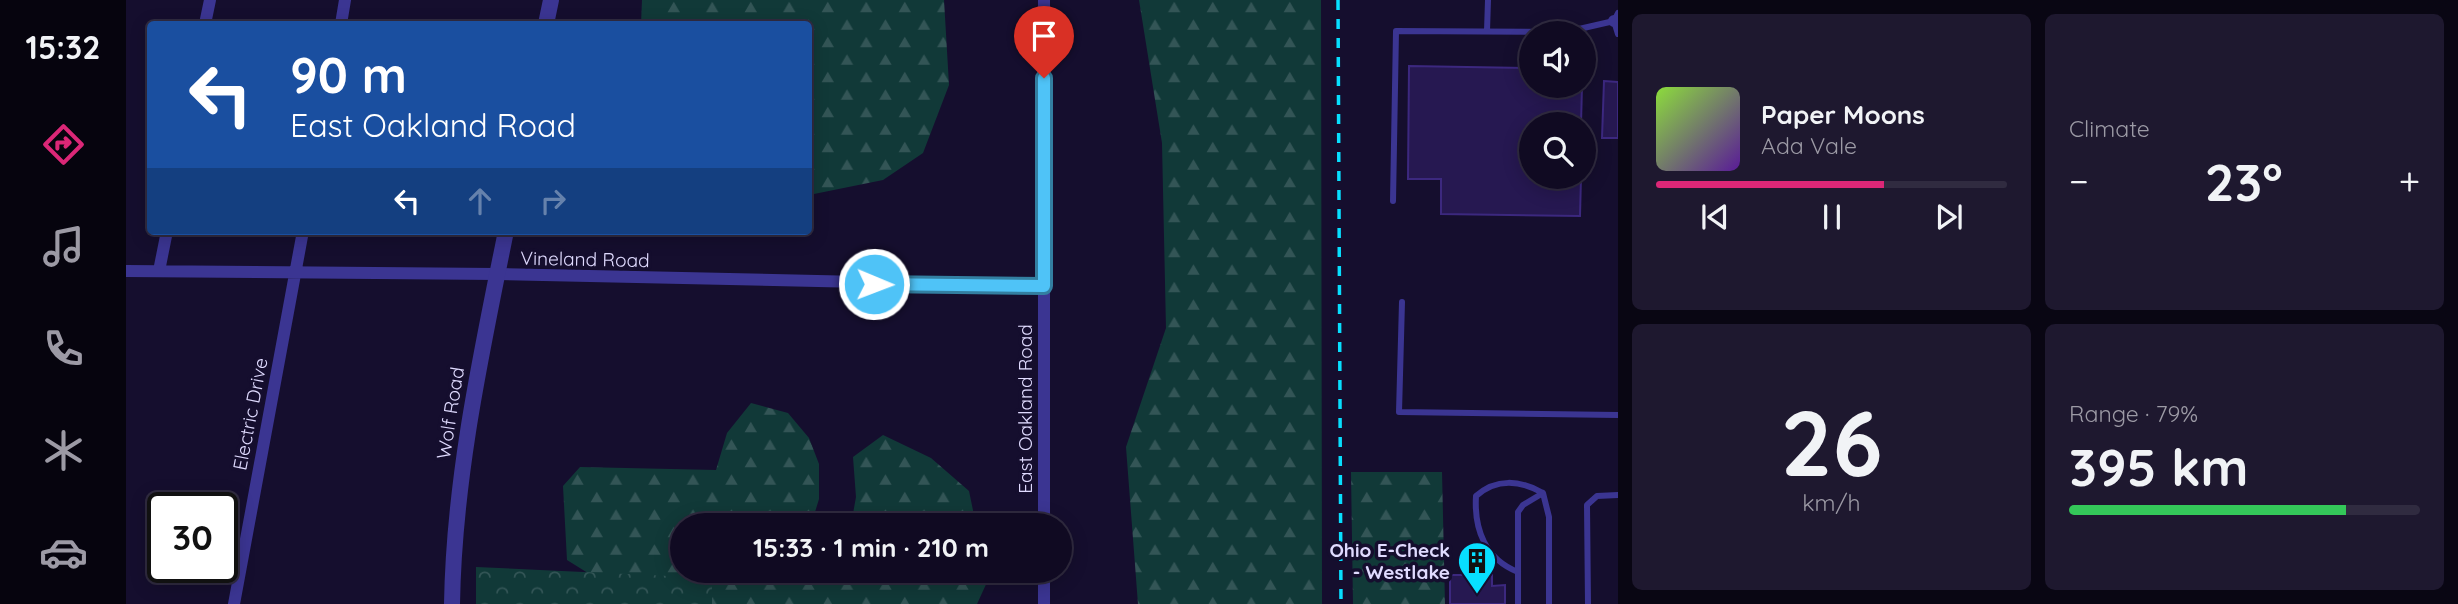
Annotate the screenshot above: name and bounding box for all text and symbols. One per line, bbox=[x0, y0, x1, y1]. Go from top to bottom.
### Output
pin bbox=[1014, 6, 1074, 78]
icon: arrive bbox=[1025, 17, 1063, 55]
map controls bbox=[1519, 21, 1596, 189]
button: sound bbox=[1519, 21, 1596, 98]
text: 15:32 bbox=[25, 27, 101, 67]
text: 90 m bbox=[290, 44, 407, 105]
icon: left bbox=[175, 49, 266, 140]
text: Paper Moons bbox=[1761, 98, 1925, 131]
text: East Oakland Road bbox=[290, 105, 576, 145]
button: search bbox=[1519, 112, 1596, 189]
text: Climate bbox=[2069, 114, 2150, 143]
icon: directions bbox=[39, 120, 88, 169]
text: Ada Vale bbox=[1761, 131, 1857, 160]
text: 23° bbox=[2205, 149, 2283, 214]
text: − bbox=[2069, 157, 2089, 205]
text: + bbox=[2399, 157, 2420, 205]
icon: left bbox=[388, 182, 426, 220]
icon: ahead bbox=[461, 182, 499, 220]
icon: right bbox=[534, 182, 572, 220]
icon: previous bbox=[1696, 198, 1734, 236]
icon: pause bbox=[1813, 198, 1851, 236]
icon: next bbox=[1930, 198, 1968, 236]
icon: music bbox=[39, 222, 88, 271]
street label: Vineland Road bbox=[520, 246, 650, 272]
position arrow bbox=[837, 247, 911, 321]
icon: phone bbox=[39, 324, 88, 373]
street label: East Oakland Road bbox=[1013, 324, 1037, 494]
street label: Electric Drive bbox=[227, 356, 273, 472]
street label: Wolf Road bbox=[431, 365, 469, 461]
text: 26 bbox=[1780, 385, 1883, 499]
text: Range · 79% bbox=[2069, 399, 2198, 428]
icon: climate bbox=[39, 426, 88, 475]
text: 395 km bbox=[2069, 434, 2249, 499]
text: km/h bbox=[1802, 488, 1861, 517]
speed limit sign: 30 bbox=[147, 492, 238, 583]
icon: car bbox=[39, 528, 88, 577]
text: 15:33 · 1 min · 210 m bbox=[753, 531, 989, 564]
place label: Ohio E-Check - Westlake bbox=[1329, 538, 1450, 584]
building icon: Ohio E-Check - Westlake bbox=[1456, 540, 1498, 595]

